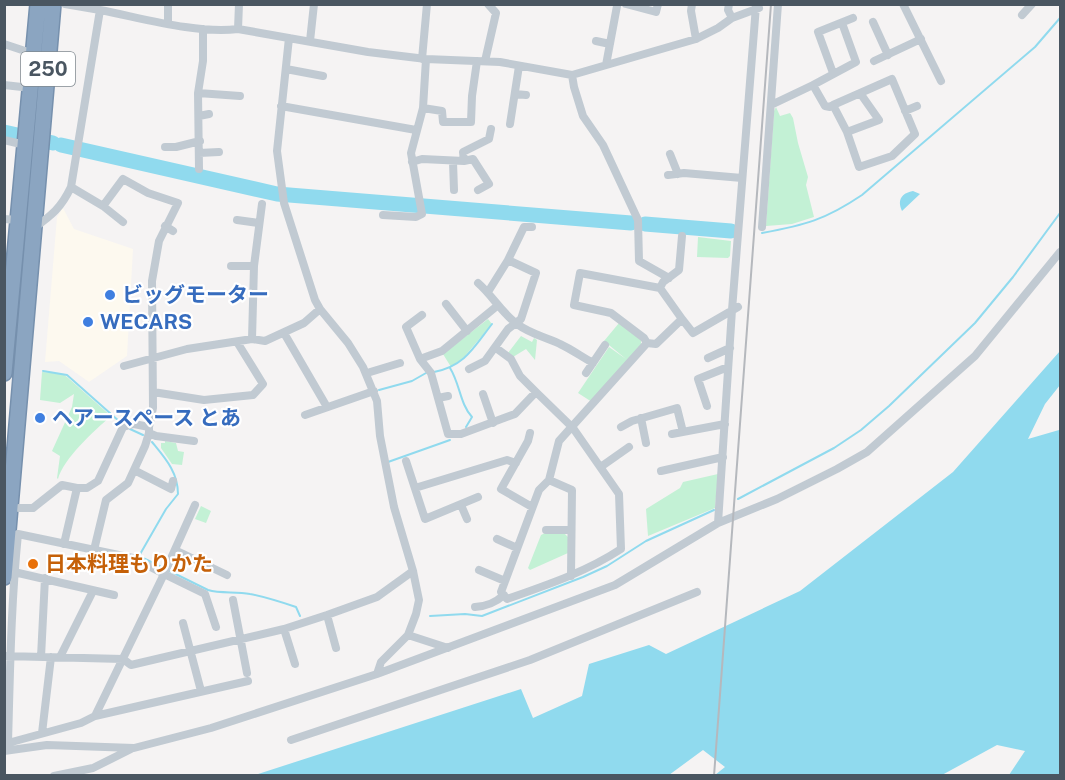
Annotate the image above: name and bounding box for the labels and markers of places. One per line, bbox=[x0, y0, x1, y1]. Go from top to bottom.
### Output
place label: ビッグモーター bbox=[122, 282, 269, 307]
marker: ビッグモーター bbox=[103, 288, 117, 302]
place label: WECARS bbox=[100, 309, 192, 334]
marker: WECARS bbox=[81, 315, 95, 329]
place label: ヘアースペース とあ bbox=[52, 405, 241, 430]
marker: ヘアースペース とあ bbox=[33, 411, 47, 425]
place label: 日本料理もりかた bbox=[45, 551, 213, 576]
marker: 日本料理もりかた bbox=[26, 557, 40, 571]

